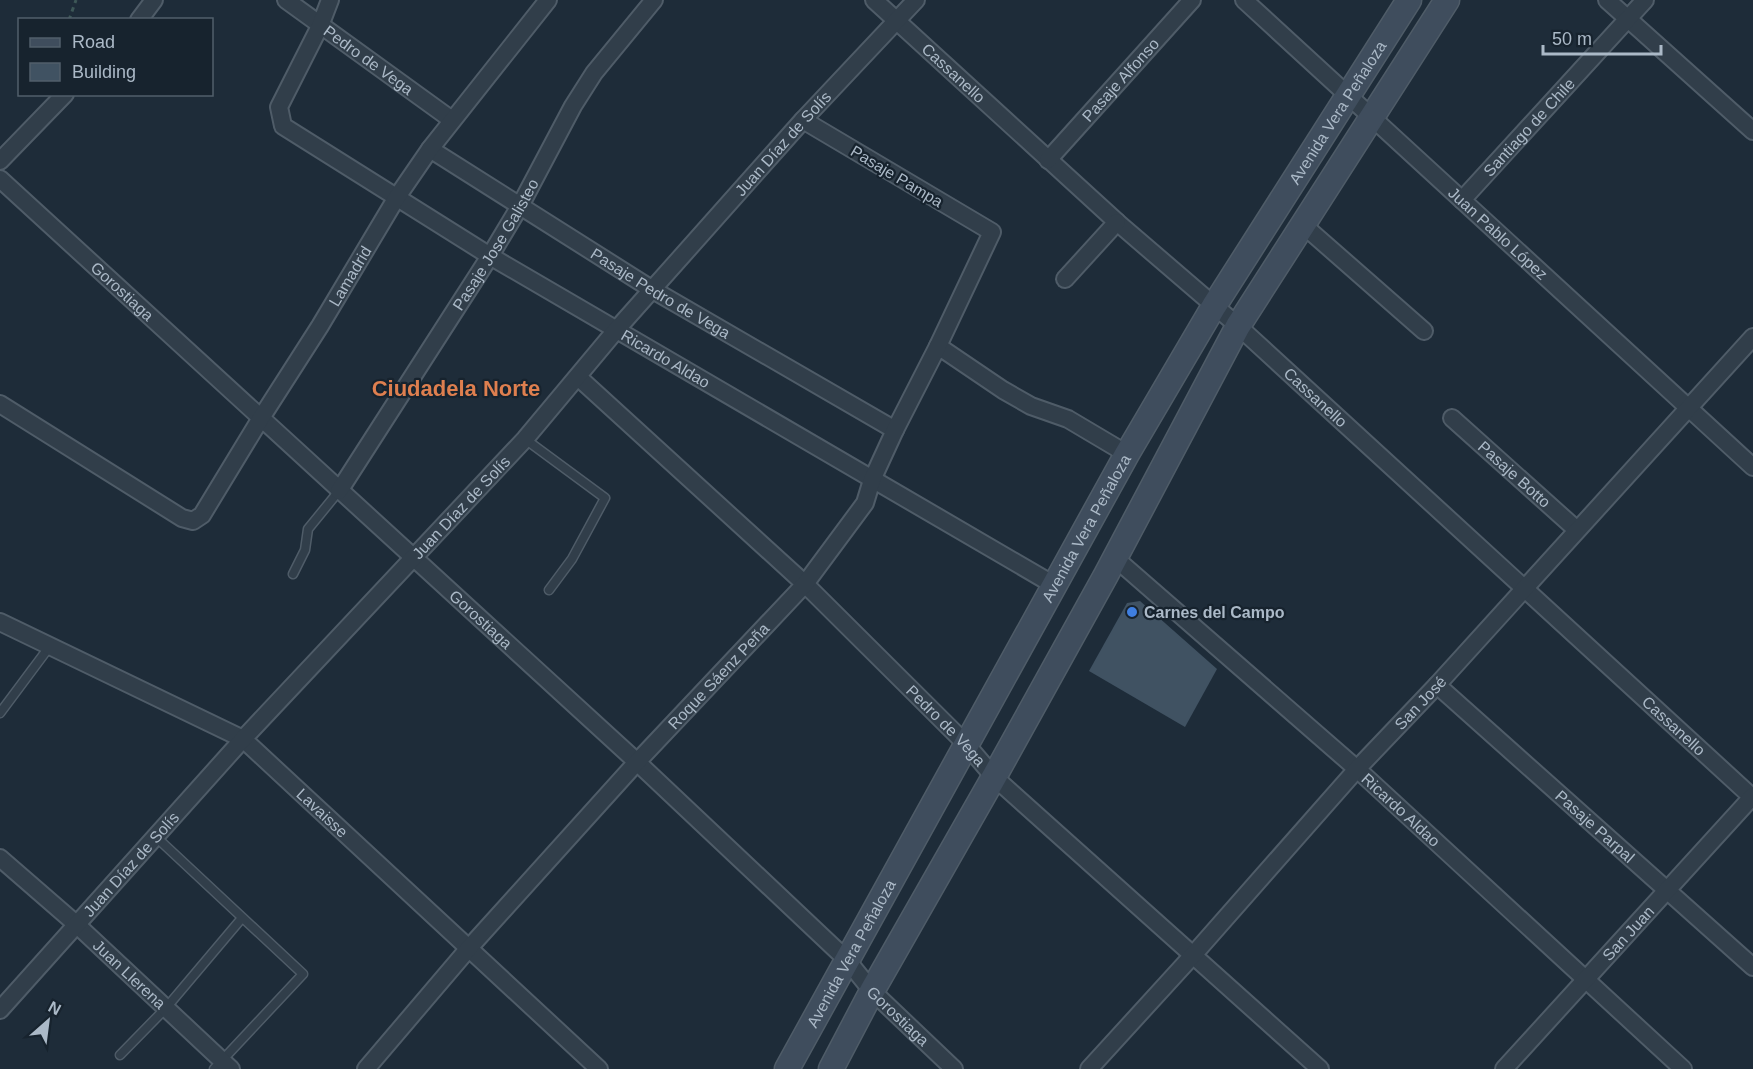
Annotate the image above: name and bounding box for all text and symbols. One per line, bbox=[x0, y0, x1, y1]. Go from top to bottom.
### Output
legend bbox=[18, 18, 213, 96]
scale bar bbox=[1543, 18, 1662, 56]
street label: Pedro de Vega bbox=[320, 22, 416, 98]
text: 50 m bbox=[1552, 29, 1592, 49]
text: Road bbox=[72, 32, 115, 52]
street label: Pasaje Alfonso bbox=[1079, 35, 1162, 125]
street label: Avenida Vera Peñaloza bbox=[1286, 38, 1390, 187]
street label: Cassanello bbox=[918, 40, 988, 106]
text: Building bbox=[72, 62, 136, 82]
street label: Santiago de Chile bbox=[1480, 75, 1578, 180]
street label: Juan Díaz de Solís bbox=[732, 88, 834, 199]
street label: Pasaje Pampa bbox=[848, 142, 946, 211]
street label: Pasaje Jose Galisteo bbox=[449, 176, 542, 313]
street label: Juan Pablo López bbox=[1445, 184, 1551, 283]
street label: Lamadrid bbox=[326, 243, 375, 309]
street label: Pasaje Pedro de Vega bbox=[588, 245, 733, 342]
street label: Gorostiaga bbox=[87, 259, 157, 324]
street label: Ricardo Aldao bbox=[618, 327, 713, 391]
street label: Cassanello bbox=[1280, 364, 1350, 431]
district label: Ciudadela Norte bbox=[372, 376, 540, 401]
street label: Pasaje Botto bbox=[1475, 438, 1554, 511]
street label: Avenida Vera Peñaloza bbox=[1039, 451, 1134, 605]
street label: Juan Díaz de Solís bbox=[409, 453, 513, 562]
street label: Gorostiaga bbox=[446, 587, 515, 652]
place label: Carnes del Campo bbox=[1144, 604, 1285, 621]
marker: Carnes del Campo bbox=[1125, 605, 1139, 619]
street label: Roque Sáenz Peña bbox=[665, 620, 773, 733]
street label: San José bbox=[1391, 673, 1450, 733]
street label: Pedro de Vega bbox=[903, 682, 989, 770]
street label: Cassanello bbox=[1639, 693, 1709, 759]
street label: Ricardo Aldao bbox=[1358, 770, 1443, 850]
street label: Lavaisse bbox=[293, 785, 351, 841]
street label: Pasaje Parpal bbox=[1552, 787, 1638, 866]
street label: Juan Díaz de Solís bbox=[80, 809, 182, 920]
street label: Avenida Vera Peñaloza bbox=[804, 877, 899, 1031]
street label: San Juan bbox=[1599, 903, 1657, 964]
street label: Juan Llerena bbox=[90, 937, 169, 1012]
street label: Gorostiaga bbox=[864, 983, 932, 1049]
north arrow bbox=[18, 991, 78, 1051]
text: N bbox=[46, 998, 64, 1018]

